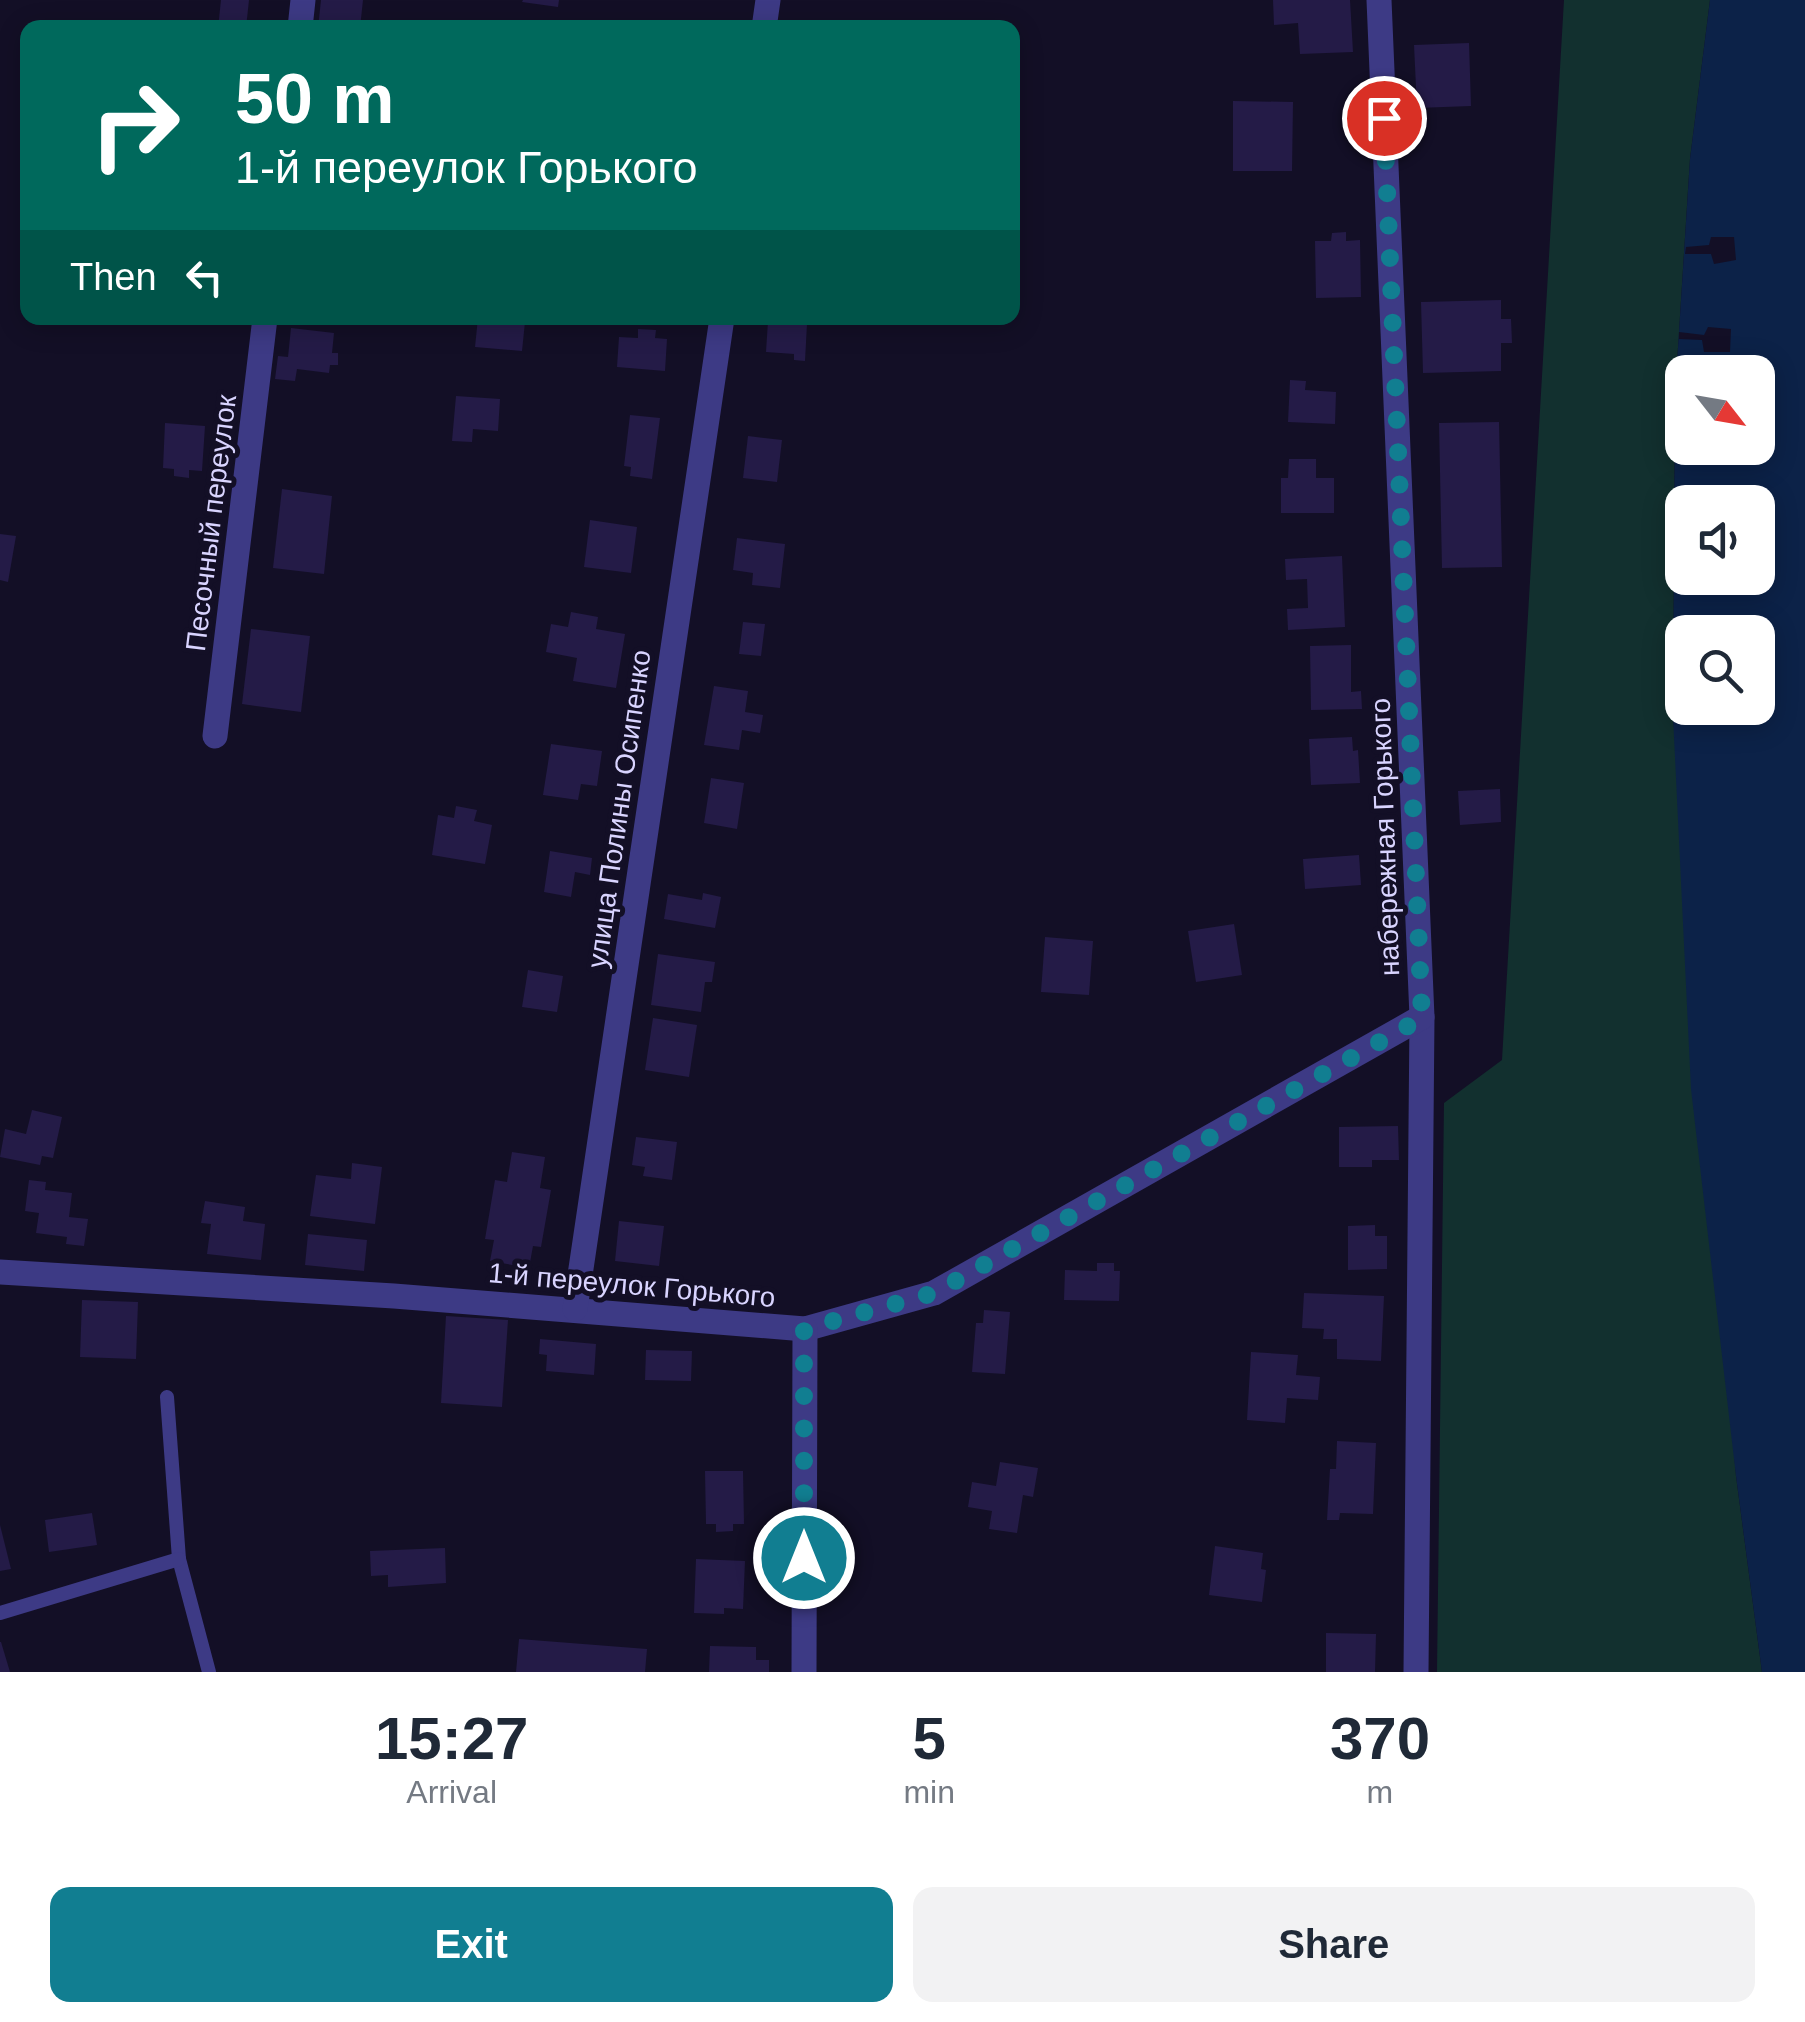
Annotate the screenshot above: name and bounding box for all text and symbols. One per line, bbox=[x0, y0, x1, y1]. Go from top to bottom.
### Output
icon: right bbox=[70, 60, 200, 190]
text: 50 m bbox=[235, 60, 395, 138]
pin bbox=[1342, 76, 1427, 161]
icon: arrive bbox=[1357, 91, 1412, 146]
text: 1-й переулок Горького bbox=[235, 142, 698, 193]
icon: left bbox=[177, 250, 232, 305]
text: Then bbox=[70, 256, 157, 298]
north arrow bbox=[1665, 355, 1775, 465]
map controls bbox=[1665, 355, 1775, 725]
street label: Песочный переулок bbox=[180, 392, 242, 653]
button: sound bbox=[1665, 485, 1775, 595]
button: search bbox=[1665, 615, 1775, 725]
street label: улица Полины Осипенко bbox=[581, 648, 657, 970]
street label: набережная Горького bbox=[1365, 697, 1405, 977]
street label: 1-й переулок Горького bbox=[487, 1257, 777, 1313]
position arrow bbox=[752, 1506, 856, 1610]
text: 15:27 bbox=[375, 1705, 528, 1772]
text: 5 bbox=[912, 1705, 946, 1772]
text: 370 bbox=[1330, 1705, 1430, 1772]
text: Arrival bbox=[406, 1774, 497, 1810]
text: min bbox=[903, 1774, 955, 1810]
text: m bbox=[1367, 1774, 1393, 1810]
button: Exit bbox=[50, 1887, 893, 2002]
button: Share bbox=[913, 1887, 1755, 2002]

